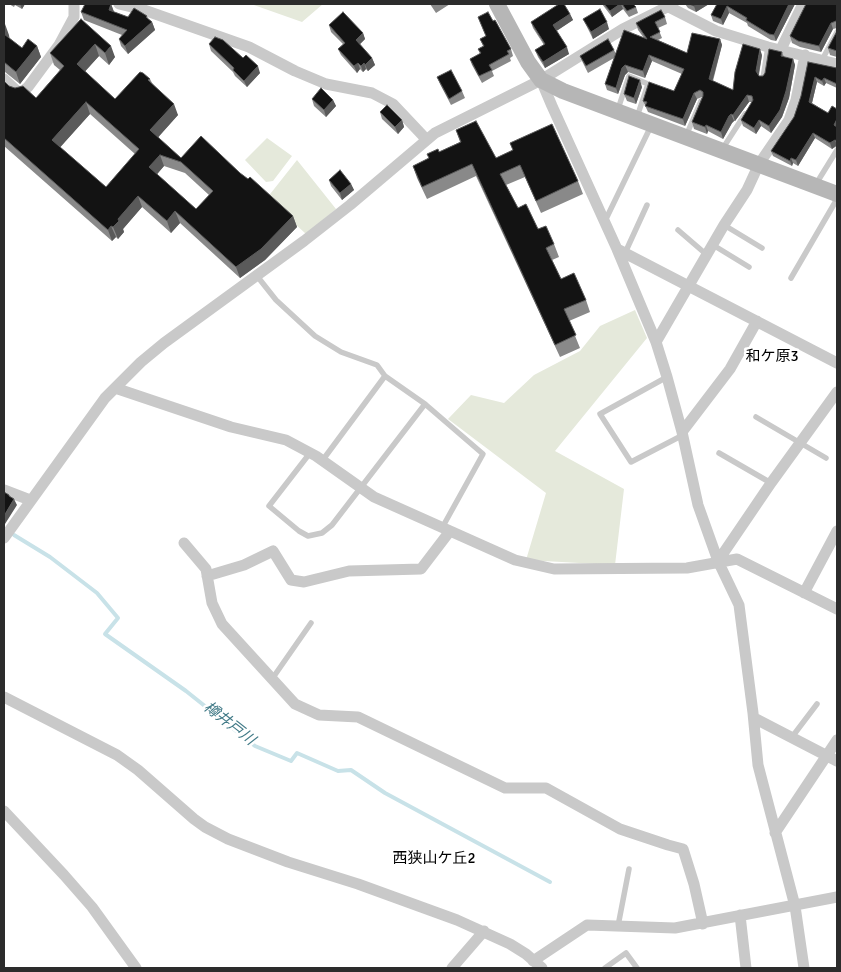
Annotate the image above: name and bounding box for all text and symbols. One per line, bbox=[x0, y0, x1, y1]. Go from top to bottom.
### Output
district label: 和ケ原3 bbox=[745, 348, 799, 366]
water label: 樽井戸川 bbox=[200, 698, 258, 750]
district label: 西狭山ケ丘2 bbox=[392, 850, 476, 868]

